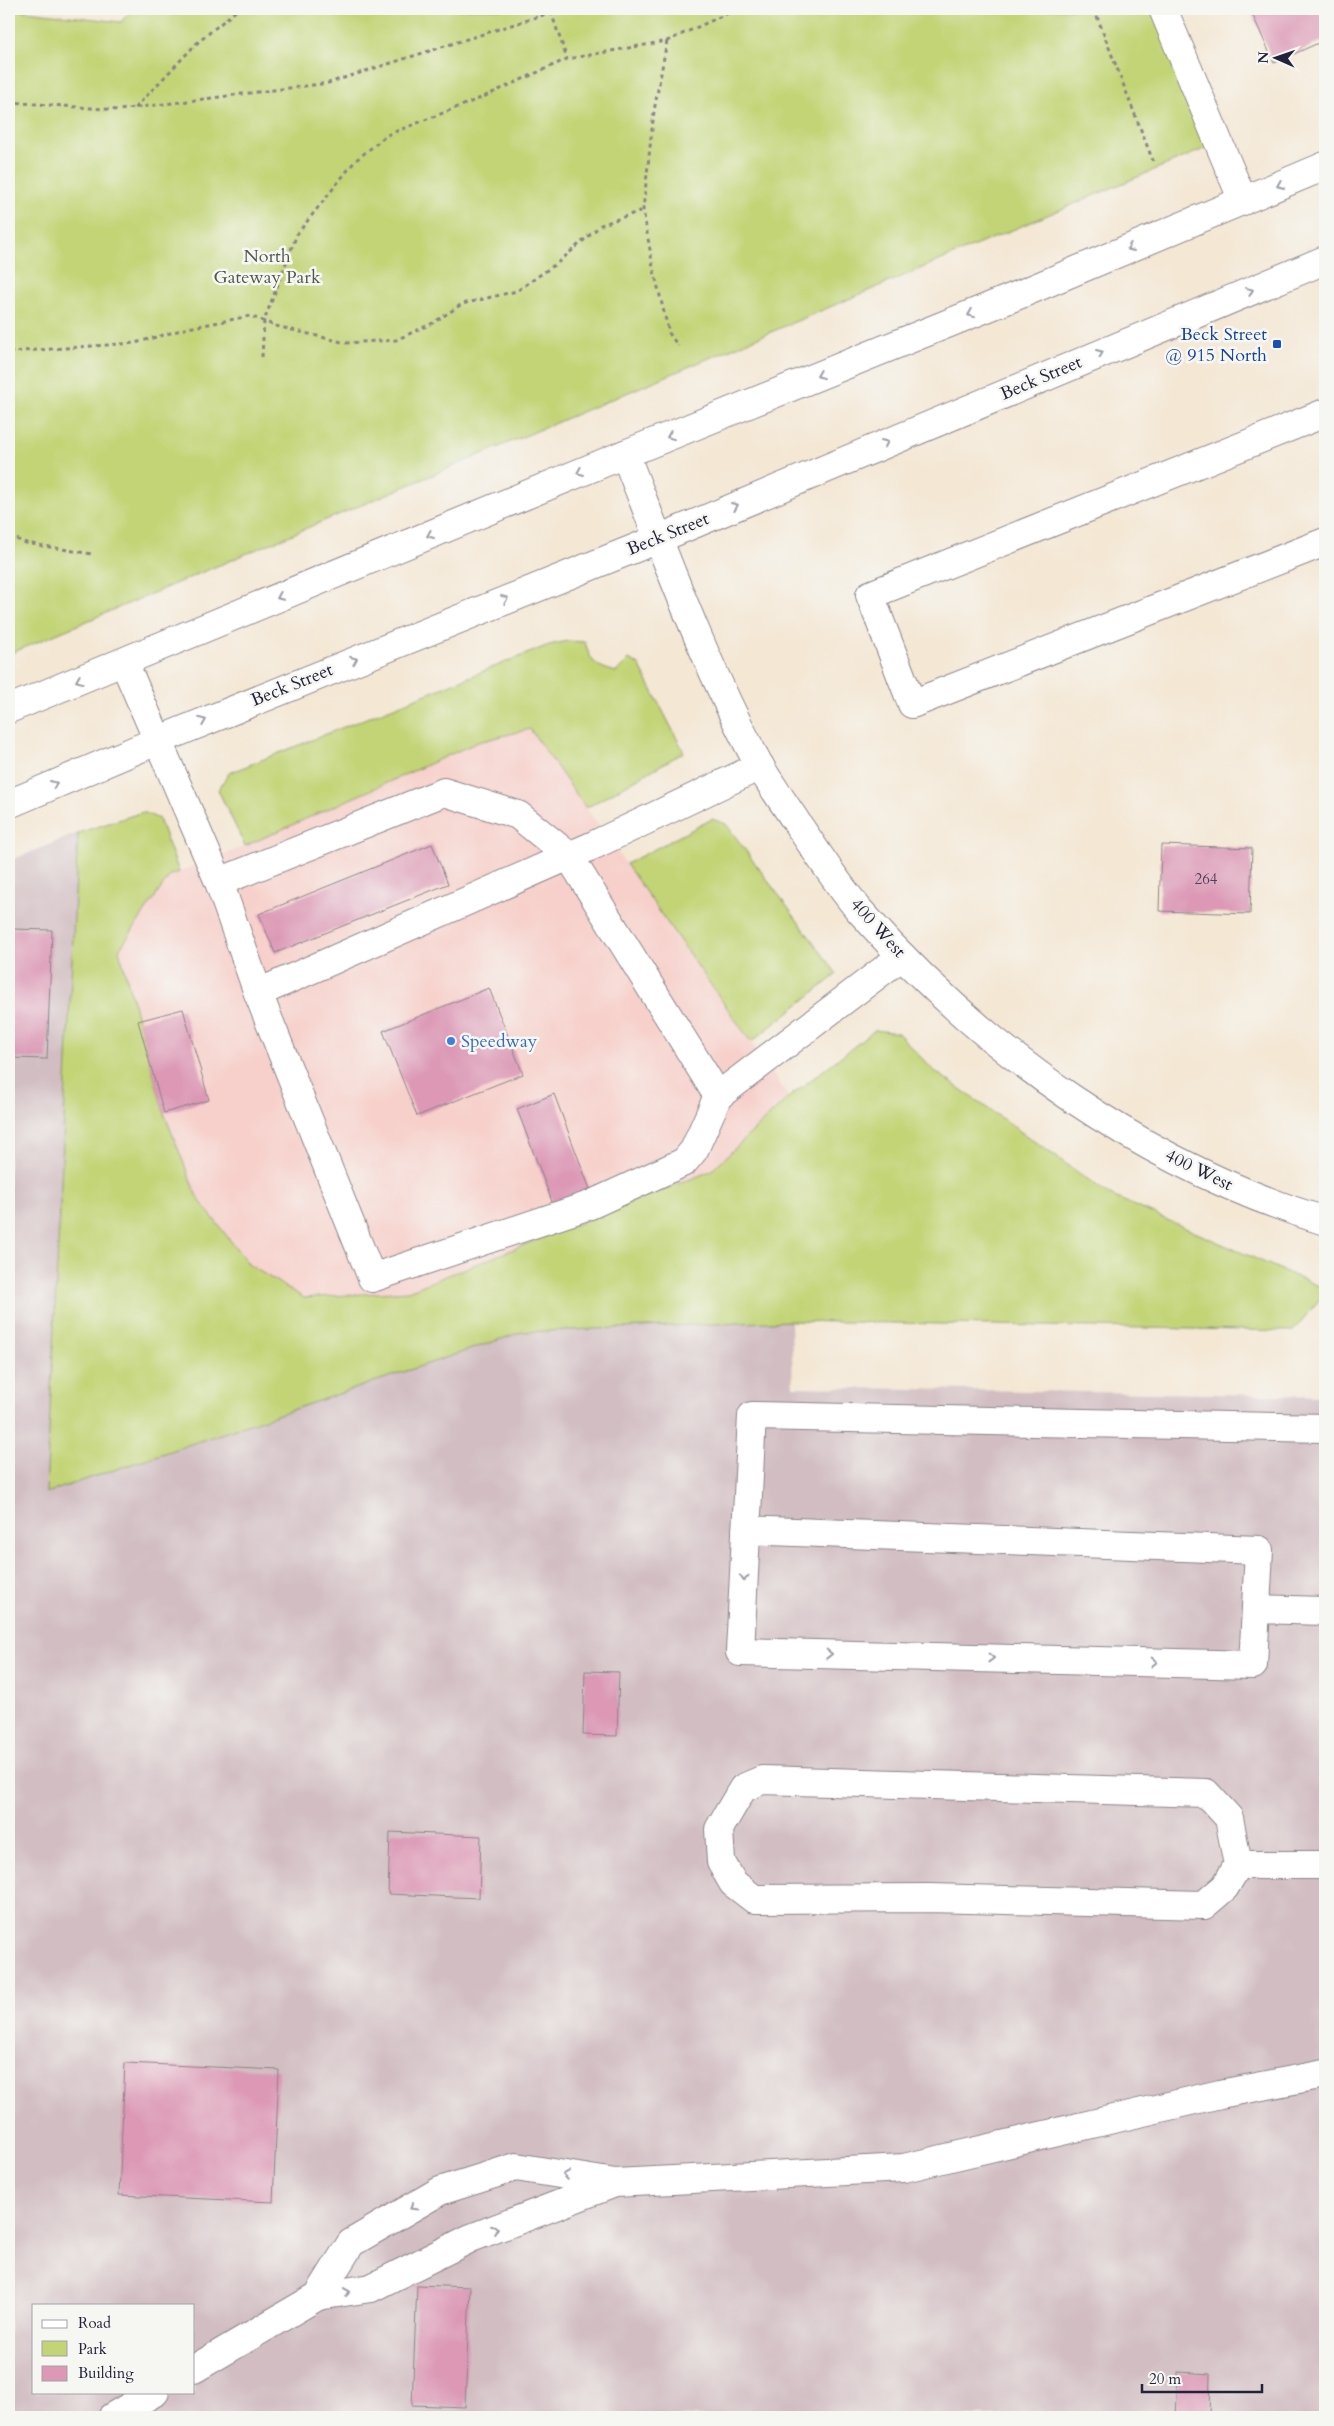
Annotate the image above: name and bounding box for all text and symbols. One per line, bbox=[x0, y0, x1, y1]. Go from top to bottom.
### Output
north arrow bbox=[1252, 32, 1302, 82]
text: N bbox=[1254, 51, 1273, 64]
one-way arrow bbox=[1276, 179, 1285, 190]
one-way arrow bbox=[1126, 242, 1135, 253]
park label: North Gateway Park bbox=[213, 244, 321, 290]
one-way arrow bbox=[1245, 287, 1254, 298]
one-way arrow bbox=[967, 308, 976, 318]
place label: Beck Street @ 915 North bbox=[1165, 322, 1267, 368]
marker: Beck Street @ 915 North bbox=[1271, 338, 1283, 350]
street label: Beck Street bbox=[996, 349, 1086, 406]
one-way arrow bbox=[1095, 349, 1103, 359]
one-way arrow bbox=[816, 368, 825, 379]
one-way arrow bbox=[666, 429, 675, 440]
one-way arrow bbox=[880, 439, 889, 449]
one-way arrow bbox=[576, 466, 585, 477]
one-way arrow bbox=[730, 501, 739, 512]
street label: Beck Street bbox=[623, 506, 713, 562]
one-way arrow bbox=[426, 528, 435, 539]
one-way arrow bbox=[276, 590, 285, 601]
one-way arrow bbox=[500, 595, 508, 605]
one-way arrow bbox=[349, 656, 358, 667]
street label: Beck Street bbox=[247, 657, 337, 713]
one-way arrow bbox=[75, 675, 83, 685]
one-way arrow bbox=[198, 717, 207, 728]
one-way arrow bbox=[49, 780, 58, 791]
house number: 264 bbox=[1194, 869, 1218, 889]
street label: 400 West bbox=[845, 893, 912, 963]
place label: Speedway bbox=[461, 1029, 538, 1054]
marker: Speedway bbox=[445, 1035, 457, 1047]
street label: 400 West bbox=[1161, 1143, 1237, 1197]
one-way arrow bbox=[738, 1575, 749, 1583]
one-way arrow bbox=[825, 1649, 833, 1659]
one-way arrow bbox=[987, 1653, 995, 1664]
one-way arrow bbox=[1150, 1657, 1158, 1668]
one-way arrow bbox=[562, 2170, 570, 2181]
one-way arrow bbox=[409, 2201, 418, 2211]
one-way arrow bbox=[490, 2224, 499, 2235]
one-way arrow bbox=[342, 2287, 351, 2297]
legend bbox=[32, 2304, 195, 2394]
text: Road bbox=[78, 2313, 111, 2333]
text: Park bbox=[78, 2339, 107, 2359]
scale bar bbox=[1142, 2361, 1262, 2393]
text: Building bbox=[78, 2363, 134, 2383]
text: 20 m bbox=[1149, 2369, 1181, 2389]

